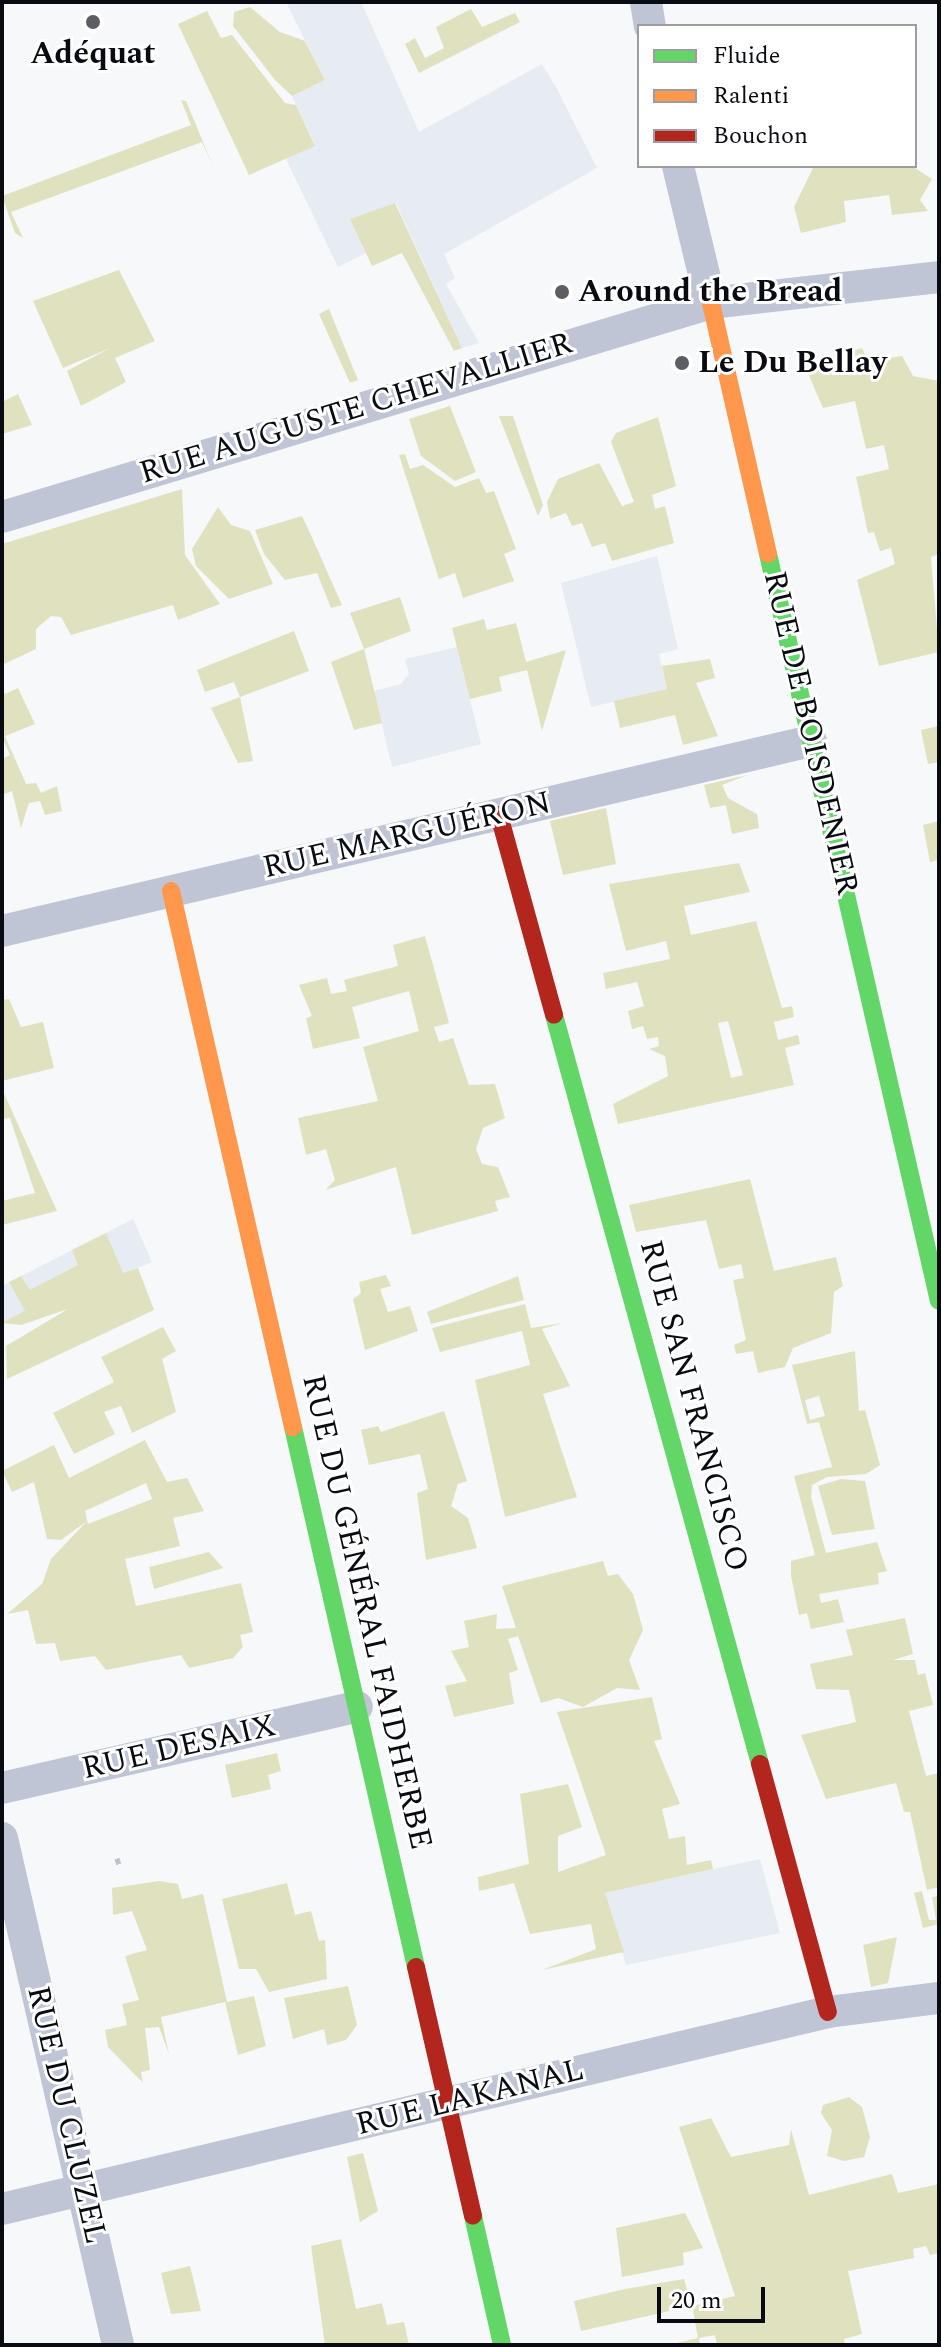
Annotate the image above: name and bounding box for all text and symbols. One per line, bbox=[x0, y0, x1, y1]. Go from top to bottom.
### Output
marker: Adéquat bbox=[84, 13, 102, 31]
legend bbox=[637, 24, 917, 168]
place label: Adéquat bbox=[30, 35, 156, 73]
text: Fluide bbox=[713, 38, 780, 74]
text: Ralenti bbox=[713, 78, 789, 114]
text: Bouchon bbox=[713, 118, 808, 154]
place label: Around the Bread bbox=[578, 273, 842, 311]
marker: Around the Bread bbox=[553, 283, 571, 301]
street label: RUE AUGUSTE CHEVALLIER bbox=[135, 325, 577, 493]
place label: Le Du Bellay bbox=[698, 344, 887, 382]
marker: Le Du Bellay bbox=[673, 354, 691, 372]
street label: RUE DE BOISDENIER bbox=[754, 568, 866, 898]
street label: RUE MARGUÉRON bbox=[259, 784, 555, 888]
street label: RUE SAN FRANCISCO bbox=[630, 1236, 756, 1576]
street label: RUE DU GÉNÉRAL FAIDHERBE bbox=[293, 1371, 439, 1853]
street label: RUE DESAIX bbox=[78, 1707, 280, 1789]
street label: RUE DU CLUZEL bbox=[18, 1982, 114, 2248]
street label: RUE LAKANAL bbox=[352, 2051, 588, 2145]
scale bar bbox=[661, 2271, 769, 2321]
text: 20 m bbox=[671, 2283, 722, 2319]

